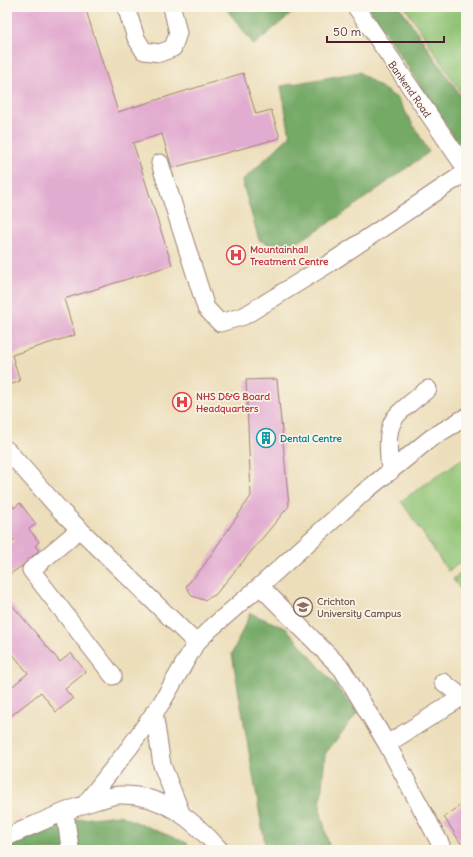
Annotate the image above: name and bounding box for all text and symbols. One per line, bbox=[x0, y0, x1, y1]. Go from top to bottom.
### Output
scale bar bbox=[327, 18, 444, 44]
text: 50 m bbox=[333, 24, 362, 39]
street label: Bankend Road bbox=[385, 59, 434, 120]
place label: Mountainhall Treatment Centre bbox=[250, 243, 329, 268]
hospital icon: Mountainhall Treatment Centre bbox=[225, 244, 247, 266]
place label: NHS D&G Board Headquarters bbox=[196, 390, 270, 415]
hospital icon: NHS D&G Board Headquarters bbox=[171, 391, 193, 413]
building icon: Dental Centre bbox=[255, 427, 277, 449]
place label: Dental Centre bbox=[280, 432, 342, 445]
place label: Crichton University Campus bbox=[317, 595, 402, 620]
school or university icon: Crichton University Campus bbox=[292, 596, 314, 618]

